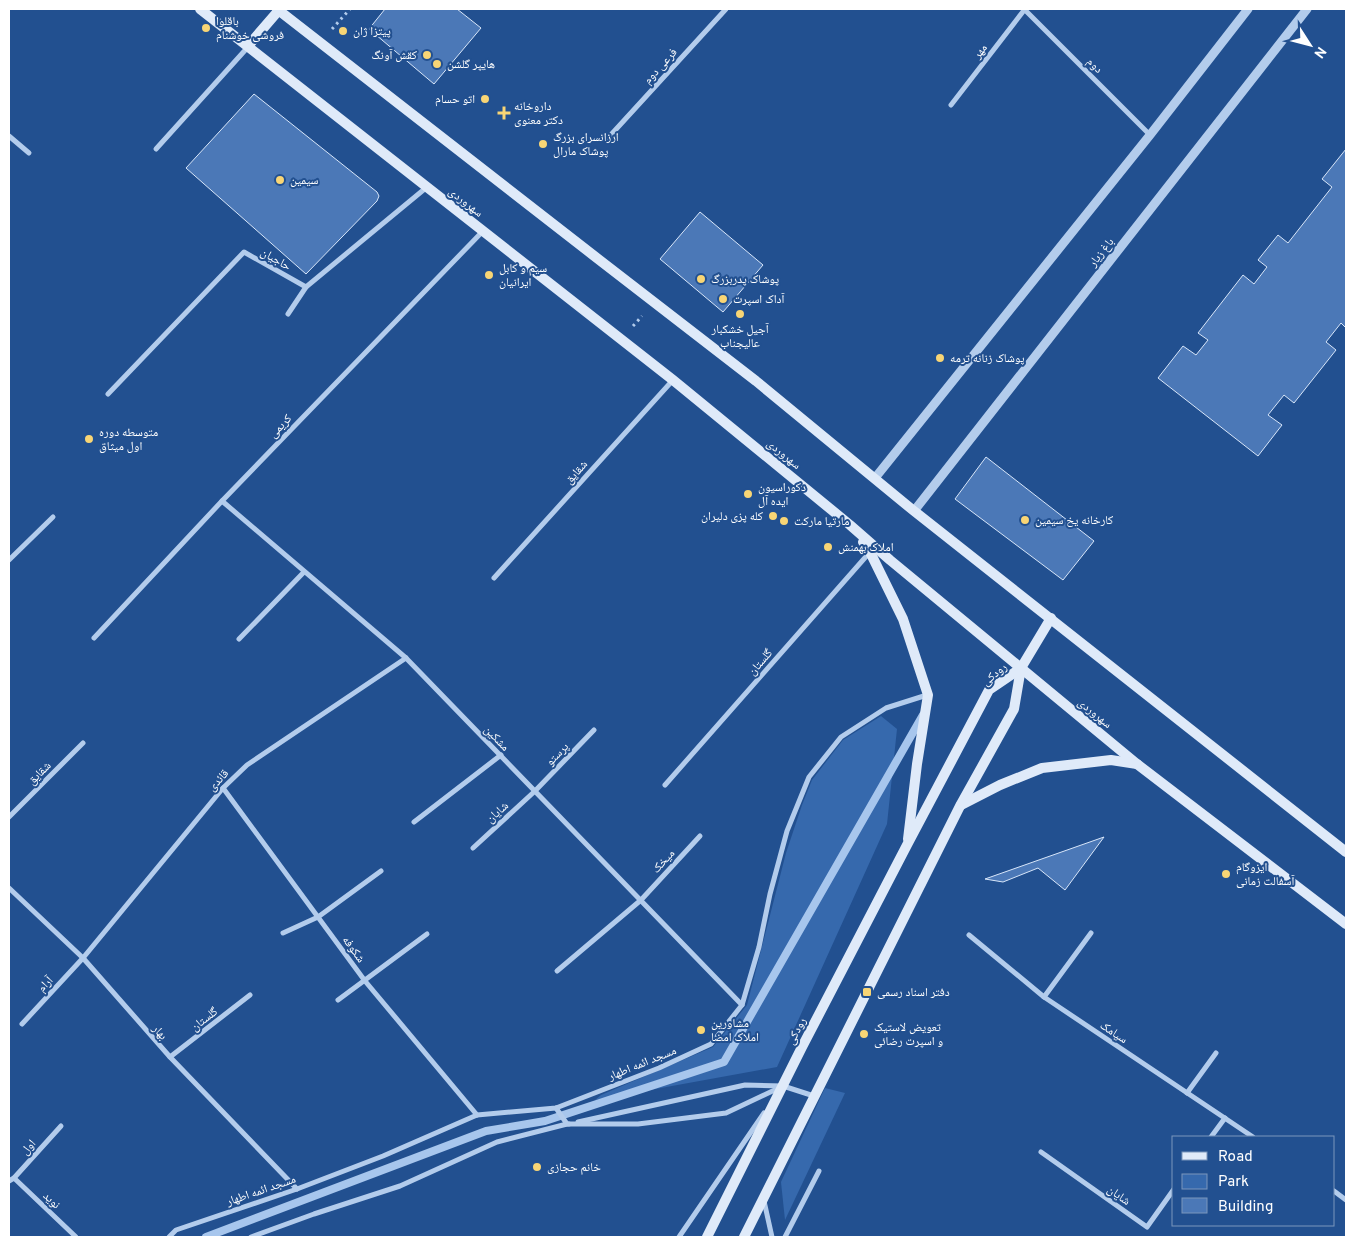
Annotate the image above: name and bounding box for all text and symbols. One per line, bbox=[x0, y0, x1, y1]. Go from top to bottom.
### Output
place label: باقلوا فروشی خوشنام bbox=[216, 14, 284, 44]
north arrow bbox=[1285, 20, 1335, 70]
marker: باقلوا فروشی خوشنام bbox=[200, 22, 212, 34]
place label: پیتزا ژان bbox=[353, 24, 391, 40]
marker: پیتزا ژان bbox=[337, 25, 349, 37]
street label: مهر bbox=[969, 41, 992, 63]
text: N bbox=[1309, 43, 1329, 61]
street label: فرعی دوم bbox=[640, 45, 681, 88]
place label: کقش آونگ bbox=[371, 48, 417, 64]
marker: کقش آونگ bbox=[421, 49, 433, 61]
street label: دوم bbox=[1083, 54, 1106, 77]
place label: هایپر گلشن bbox=[447, 57, 495, 73]
marker: هایپر گلشن bbox=[431, 58, 443, 70]
place label: اتو حسام bbox=[435, 92, 475, 108]
marker: اتو حسام bbox=[479, 93, 491, 105]
place label: داروخانه دکتر معنوی bbox=[514, 99, 563, 129]
marker: داروخانه دکتر معنوی bbox=[498, 107, 510, 119]
place label: ارزانسرای بزرگ پوشاک مارال bbox=[553, 130, 619, 160]
marker: ارزانسرای بزرگ پوشاک مارال bbox=[537, 138, 549, 150]
place label: سیمین bbox=[290, 173, 319, 189]
marker: سیمین bbox=[274, 174, 286, 186]
street label: سهروردی bbox=[445, 184, 486, 221]
street label: باغ زیار bbox=[1085, 235, 1118, 271]
street label: حاجیان bbox=[257, 245, 294, 275]
place label: سیم و کابل ایرانیان bbox=[499, 261, 547, 291]
marker: سیم و کابل ایرانیان bbox=[483, 269, 495, 281]
place label: پوشاک پدربزرگ bbox=[711, 272, 779, 288]
marker: پوشاک پدربزرگ bbox=[695, 273, 707, 285]
place label: آداک اسپرت bbox=[733, 292, 785, 308]
marker: آداک اسپرت bbox=[717, 293, 729, 305]
marker: آجیل خشکبار عالیجناب bbox=[734, 308, 746, 320]
place label: آجیل خشکبار عالیجناب bbox=[711, 322, 769, 352]
place label: پوشاک زنانه ترمه bbox=[950, 351, 1025, 367]
marker: پوشاک زنانه ترمه bbox=[934, 352, 946, 364]
street label: کریمی bbox=[266, 411, 296, 442]
place label: متوسطه دوره اول میثاق bbox=[99, 425, 158, 455]
marker: متوسطه دوره اول میثاق bbox=[83, 433, 95, 445]
street label: سهروردی bbox=[763, 436, 804, 474]
street label: شقایق bbox=[562, 457, 592, 488]
place label: دکوراسیون ایده آل bbox=[758, 480, 806, 510]
marker: دکوراسیون ایده آل bbox=[742, 488, 754, 500]
place label: کله پزی دلیران bbox=[701, 509, 763, 525]
marker: کله پزی دلیران bbox=[767, 510, 779, 522]
place label: کارخانه یخ سیمین bbox=[1035, 513, 1113, 529]
place label: مارتیا مارکت bbox=[794, 514, 849, 530]
marker: کارخانه یخ سیمین bbox=[1019, 514, 1031, 526]
marker: مارتیا مارکت bbox=[778, 515, 790, 527]
place label: املاک بهمنش bbox=[838, 540, 894, 556]
marker: املاک بهمنش bbox=[822, 541, 834, 553]
street label: گلستان bbox=[745, 646, 777, 679]
street label: رودکی bbox=[979, 659, 1011, 690]
street label: سهروردی bbox=[1074, 695, 1115, 733]
street label: مشکین bbox=[480, 722, 513, 755]
street label: پرستو bbox=[543, 739, 573, 770]
street label: شقایق bbox=[24, 758, 55, 789]
street label: قائدی bbox=[205, 766, 233, 795]
street label: شایان bbox=[483, 798, 512, 827]
street label: میخک bbox=[649, 846, 679, 877]
place label: ایزوگام آسفالت زمانی bbox=[1236, 860, 1295, 890]
marker: ایزوگام آسفالت زمانی bbox=[1220, 868, 1232, 880]
street label: شکوفه bbox=[338, 933, 368, 966]
street label: آرام bbox=[34, 973, 58, 996]
place label: دفتر اسناد رسمی bbox=[877, 985, 950, 1001]
marker: دفتر اسناد رسمی bbox=[861, 986, 873, 998]
street label: گلستان bbox=[188, 1004, 221, 1035]
street label: رودکی bbox=[783, 1015, 811, 1048]
place label: مشاورین املاک امضا bbox=[711, 1016, 759, 1046]
street label: سیامک bbox=[1097, 1018, 1130, 1048]
place label: تعویض لاستیک و اسپرت رضائی bbox=[874, 1020, 943, 1050]
street label: بهار bbox=[147, 1021, 170, 1044]
marker: مشاورین املاک امضا bbox=[695, 1024, 707, 1036]
marker: تعویض لاستیک و اسپرت رضائی bbox=[858, 1028, 870, 1040]
street label: مسجد ائمه اطهار bbox=[605, 1043, 679, 1085]
street label: اول bbox=[18, 1136, 40, 1159]
legend bbox=[1172, 1136, 1335, 1226]
text: Road bbox=[1218, 1148, 1253, 1167]
place label: خانم حجازی bbox=[547, 1160, 601, 1176]
marker: خانم حجازی bbox=[531, 1161, 543, 1173]
street label: مسجد ائمه اطهار bbox=[224, 1172, 298, 1211]
text: Park bbox=[1218, 1173, 1249, 1192]
street label: شایان bbox=[1104, 1182, 1133, 1210]
street label: نوید bbox=[39, 1188, 64, 1213]
text: Building bbox=[1218, 1198, 1273, 1217]

